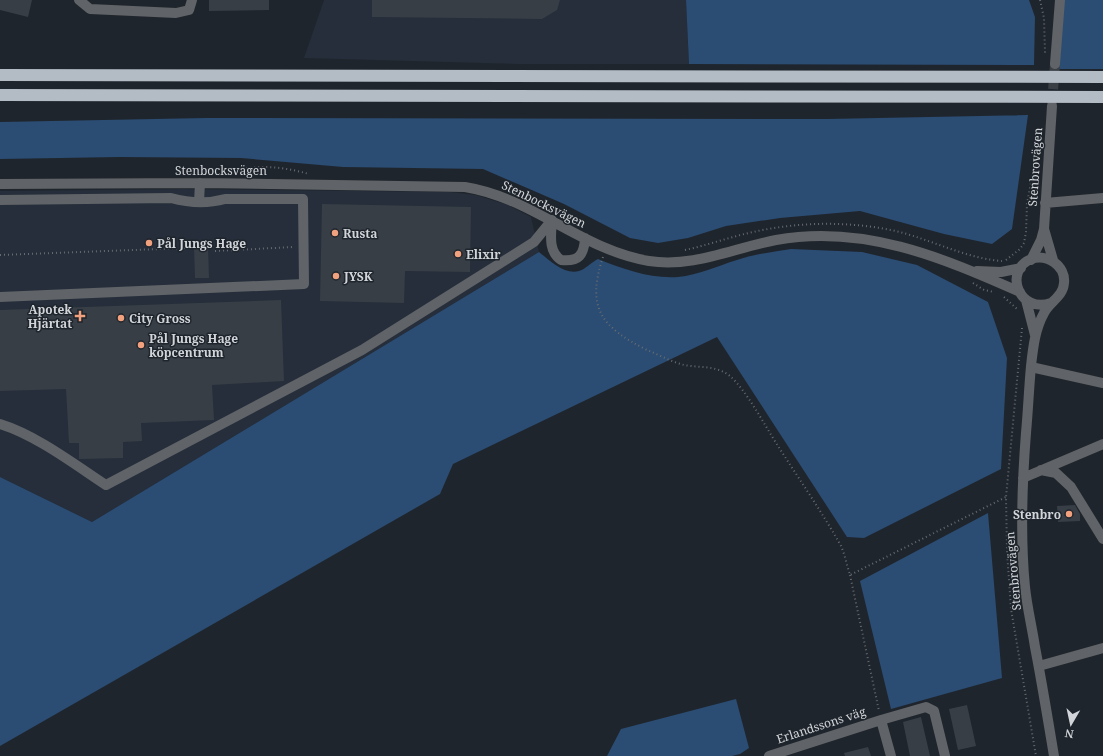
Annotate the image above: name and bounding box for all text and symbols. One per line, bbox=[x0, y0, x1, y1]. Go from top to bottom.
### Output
street label: Stenbrovägen bbox=[1024, 127, 1046, 207]
street label: Stenbocksvägen bbox=[175, 162, 267, 179]
street label: Stenbocksvägen bbox=[499, 176, 589, 232]
place label: Rusta bbox=[343, 225, 377, 242]
marker: Rusta bbox=[330, 228, 340, 238]
place label: Pål Jungs Hage bbox=[157, 235, 246, 252]
marker: Pål Jungs Hage bbox=[144, 238, 154, 248]
place label: Elixir bbox=[466, 246, 501, 263]
marker: Elixir bbox=[453, 249, 463, 259]
place label: JYSK bbox=[343, 268, 373, 285]
marker: JYSK bbox=[331, 271, 341, 281]
place label: Apotek Hjärtat bbox=[28, 301, 72, 332]
place label: City Gross bbox=[129, 310, 191, 327]
marker: Apotek Hjärtat bbox=[75, 311, 85, 321]
marker: City Gross bbox=[116, 313, 126, 323]
place label: Pål Jungs Hage köpcentrum bbox=[149, 330, 238, 361]
marker: Pål Jungs Hage köpcentrum bbox=[136, 340, 146, 350]
place label: Stenbro bbox=[1013, 506, 1061, 523]
marker: Stenbro bbox=[1064, 509, 1074, 519]
street label: Stenbrovägen bbox=[1001, 531, 1025, 611]
street label: Erlandssons väg bbox=[774, 702, 868, 747]
north arrow bbox=[1051, 704, 1091, 744]
text: N bbox=[1064, 726, 1075, 742]

